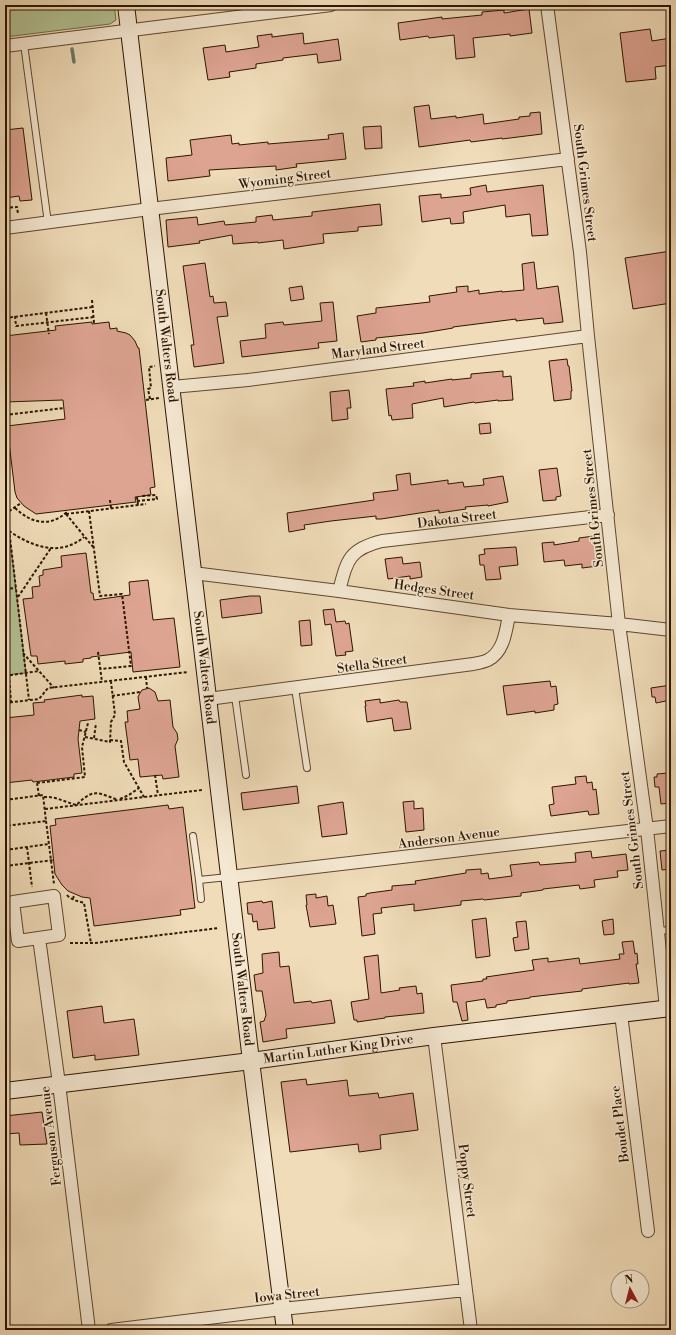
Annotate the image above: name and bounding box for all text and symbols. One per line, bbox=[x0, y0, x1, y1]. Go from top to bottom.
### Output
street label: South Grimes Street bbox=[570, 123, 600, 243]
street label: Wyoming Street bbox=[237, 165, 333, 193]
street label: South Walters Road bbox=[152, 288, 181, 404]
street label: Maryland Street bbox=[330, 335, 426, 363]
street label: South Grimes Street bbox=[579, 448, 607, 568]
street label: Dakota Street bbox=[416, 506, 498, 532]
street label: Hedges Street bbox=[393, 576, 476, 604]
street label: South Walters Road bbox=[190, 610, 219, 726]
street label: Stella Street bbox=[336, 651, 409, 677]
street label: South Grimes Street bbox=[617, 770, 647, 890]
street label: Anderson Avenue bbox=[396, 824, 501, 852]
street label: South Walters Road bbox=[228, 932, 257, 1047]
street label: Martin Luther King Drive bbox=[263, 1031, 415, 1067]
street label: Boudet Place bbox=[607, 1084, 633, 1164]
street label: Ferguson Avenue bbox=[37, 1085, 65, 1187]
street label: Poppy Street bbox=[455, 1143, 480, 1219]
north arrow bbox=[610, 1269, 650, 1309]
text: N bbox=[624, 1273, 634, 1288]
street label: Iowa Street bbox=[254, 1284, 321, 1306]

